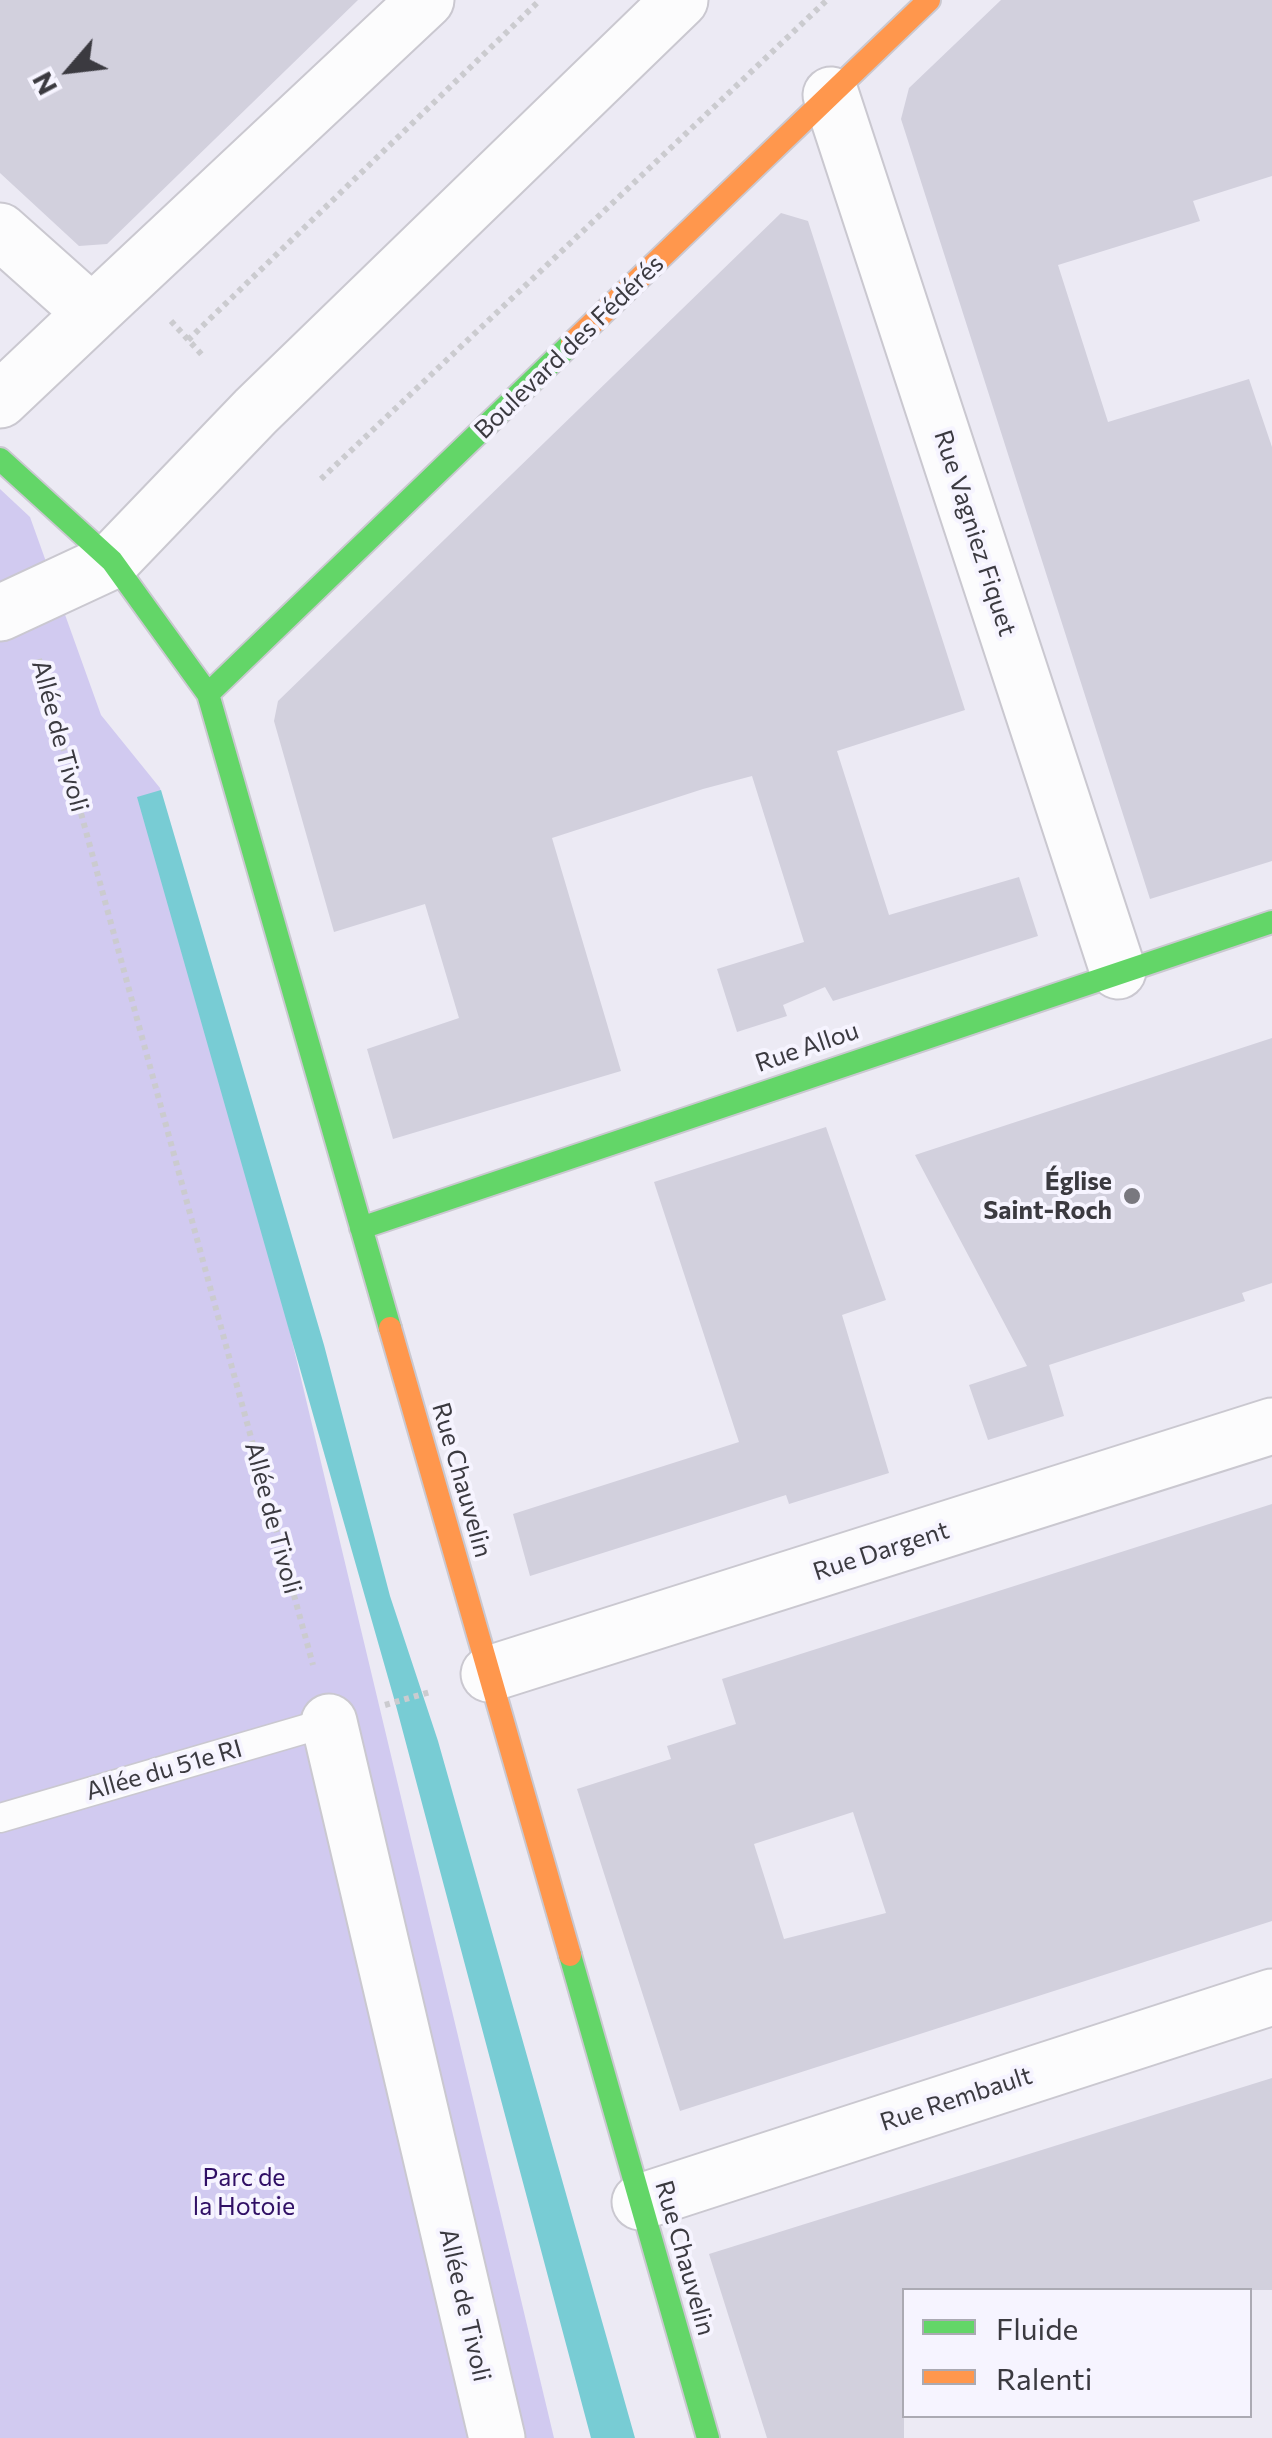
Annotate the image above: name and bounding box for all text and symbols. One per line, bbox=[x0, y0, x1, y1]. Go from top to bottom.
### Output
north arrow bbox=[20, 20, 120, 120]
text: N bbox=[24, 67, 63, 101]
street label: Boulevard des Fédérés bbox=[468, 249, 670, 445]
street label: Rue Vagniez Fiquet bbox=[928, 426, 1022, 640]
street label: Allée de Tivoli bbox=[25, 657, 95, 815]
street label: Rue Allou bbox=[751, 1015, 863, 1079]
place label: Église Saint-Roch bbox=[983, 1167, 1112, 1226]
marker: Église Saint-Roch bbox=[1121, 1185, 1143, 1207]
street label: Rue Chauvelin bbox=[426, 1399, 498, 1561]
street label: Allée de Tivoli bbox=[238, 1439, 308, 1597]
street label: Rue Dargent bbox=[809, 1515, 953, 1587]
street label: Allée du 51e RI bbox=[82, 1733, 246, 1807]
street label: Rue Rembault bbox=[876, 2060, 1036, 2138]
park label: Parc de la Hotoie bbox=[193, 2163, 295, 2222]
street label: Rue Chauvelin bbox=[649, 2177, 721, 2339]
street label: Allée de Tivoli bbox=[433, 2226, 497, 2384]
legend bbox=[902, 2288, 1252, 2418]
text: Fluide bbox=[996, 2309, 1078, 2346]
text: Ralenti bbox=[996, 2359, 1092, 2396]

